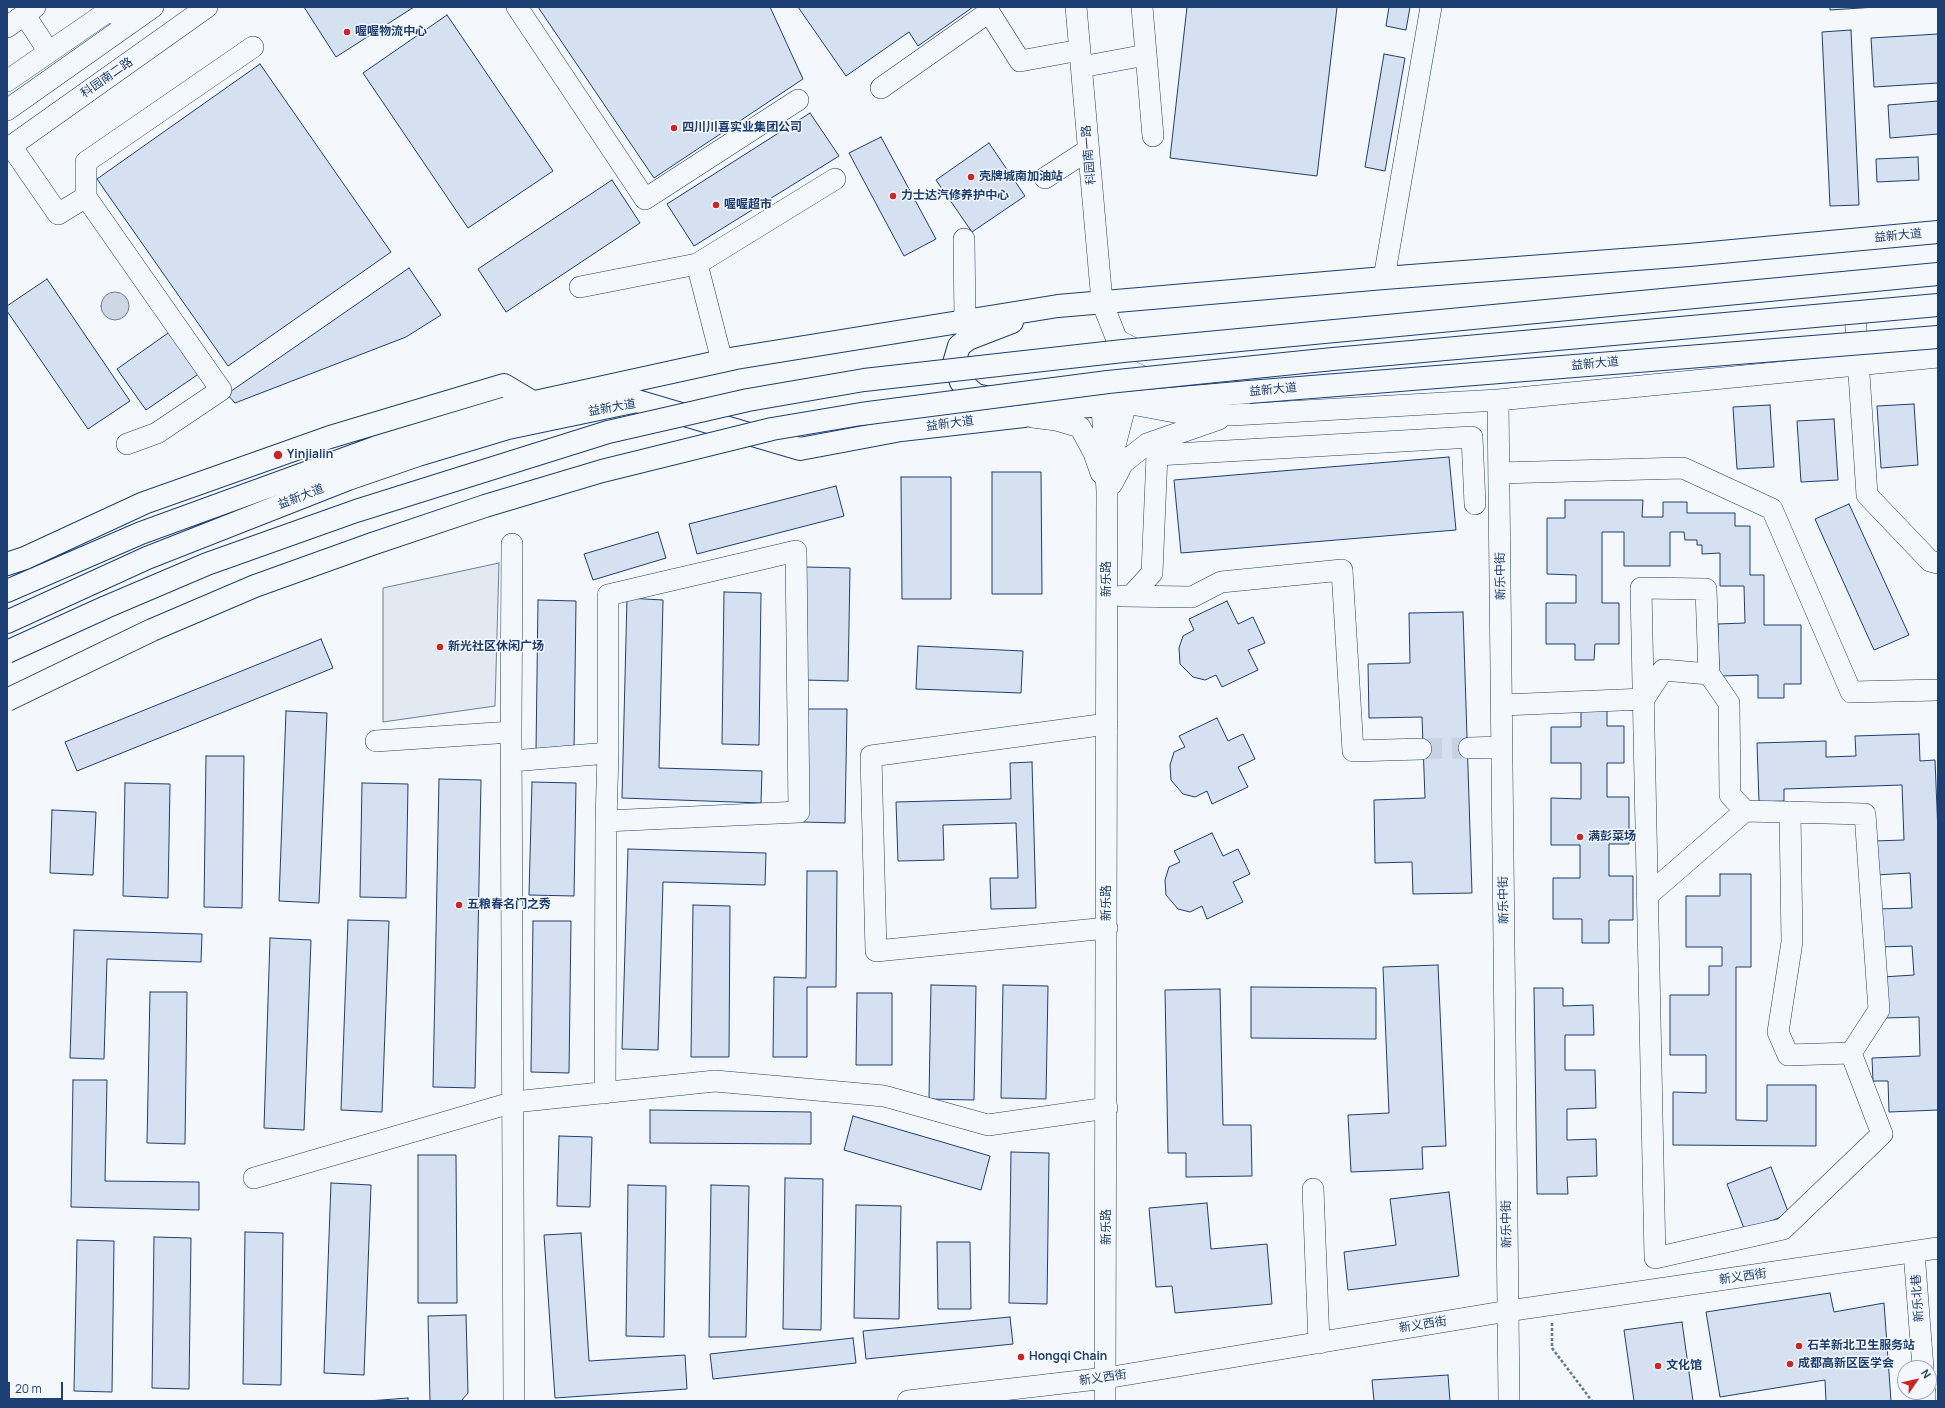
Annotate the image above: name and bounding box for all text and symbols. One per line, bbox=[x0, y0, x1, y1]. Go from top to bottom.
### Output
place label: 喔喔物流中心 bbox=[355, 25, 427, 39]
marker: 喔喔物流中心 bbox=[342, 27, 352, 37]
street label: 科园南二路 bbox=[78, 55, 136, 101]
place label: 四川川喜实业集团公司 bbox=[682, 121, 802, 135]
marker: 四川川喜实业集团公司 bbox=[669, 123, 679, 133]
street label: 科园南一路 bbox=[1079, 124, 1099, 186]
place label: 壳牌城南加油站 bbox=[979, 170, 1063, 184]
marker: 壳牌城南加油站 bbox=[966, 172, 976, 182]
place label: 力士达汽修养护中心 bbox=[901, 189, 1009, 203]
marker: 力士达汽修养护中心 bbox=[888, 191, 898, 201]
place label: 喔喔超市 bbox=[724, 198, 772, 212]
marker: 喔喔超市 bbox=[711, 200, 721, 210]
street label: 益新大道 bbox=[1873, 227, 1923, 245]
street label: 益新大道 bbox=[1570, 355, 1620, 373]
street label: 益新大道 bbox=[1248, 381, 1298, 399]
street label: 益新大道 bbox=[587, 397, 637, 419]
street label: 益新大道 bbox=[925, 414, 975, 434]
place label: Yinjialin bbox=[287, 448, 333, 462]
marker: Yinjialin bbox=[272, 449, 284, 461]
street label: 益新大道 bbox=[276, 482, 326, 512]
street label: 新乐中街 bbox=[1493, 552, 1509, 600]
street label: 新乐路 bbox=[1100, 561, 1114, 597]
place label: 新光社区休闲广场 bbox=[448, 640, 544, 654]
marker: 新光社区休闲广场 bbox=[435, 642, 445, 652]
place label: 满彭菜场 bbox=[1588, 830, 1636, 844]
marker: 满彭菜场 bbox=[1575, 832, 1585, 842]
street label: 新乐中街 bbox=[1496, 876, 1512, 924]
street label: 新乐路 bbox=[1100, 885, 1114, 921]
place label: 五粮春名门之秀 bbox=[467, 898, 551, 912]
marker: 五粮春名门之秀 bbox=[454, 900, 464, 910]
street label: 新乐中街 bbox=[1499, 1200, 1515, 1248]
street label: 新乐路 bbox=[1100, 1209, 1114, 1245]
street label: 新义西街 bbox=[1718, 1267, 1768, 1287]
street label: 新乐北巷 bbox=[1909, 1274, 1927, 1322]
street label: 新义西街 bbox=[1398, 1314, 1448, 1336]
place label: 石羊新北卫生服务站 bbox=[1807, 1339, 1915, 1353]
marker: 石羊新北卫生服务站 bbox=[1794, 1341, 1804, 1351]
place label: Hongqi Chain bbox=[1029, 1350, 1107, 1364]
marker: Hongqi Chain bbox=[1016, 1352, 1026, 1362]
place label: 成都高新区医学会 bbox=[1798, 1357, 1894, 1371]
place label: 文化馆 bbox=[1666, 1359, 1702, 1373]
marker: 成都高新区医学会 bbox=[1785, 1359, 1795, 1369]
north arrow bbox=[1897, 1360, 1937, 1400]
marker: 文化馆 bbox=[1653, 1361, 1663, 1371]
text: N bbox=[1918, 1366, 1935, 1381]
street label: 新义西街 bbox=[1078, 1368, 1128, 1388]
scale bar bbox=[10, 1374, 65, 1400]
text: 20 m bbox=[15, 1380, 42, 1397]

